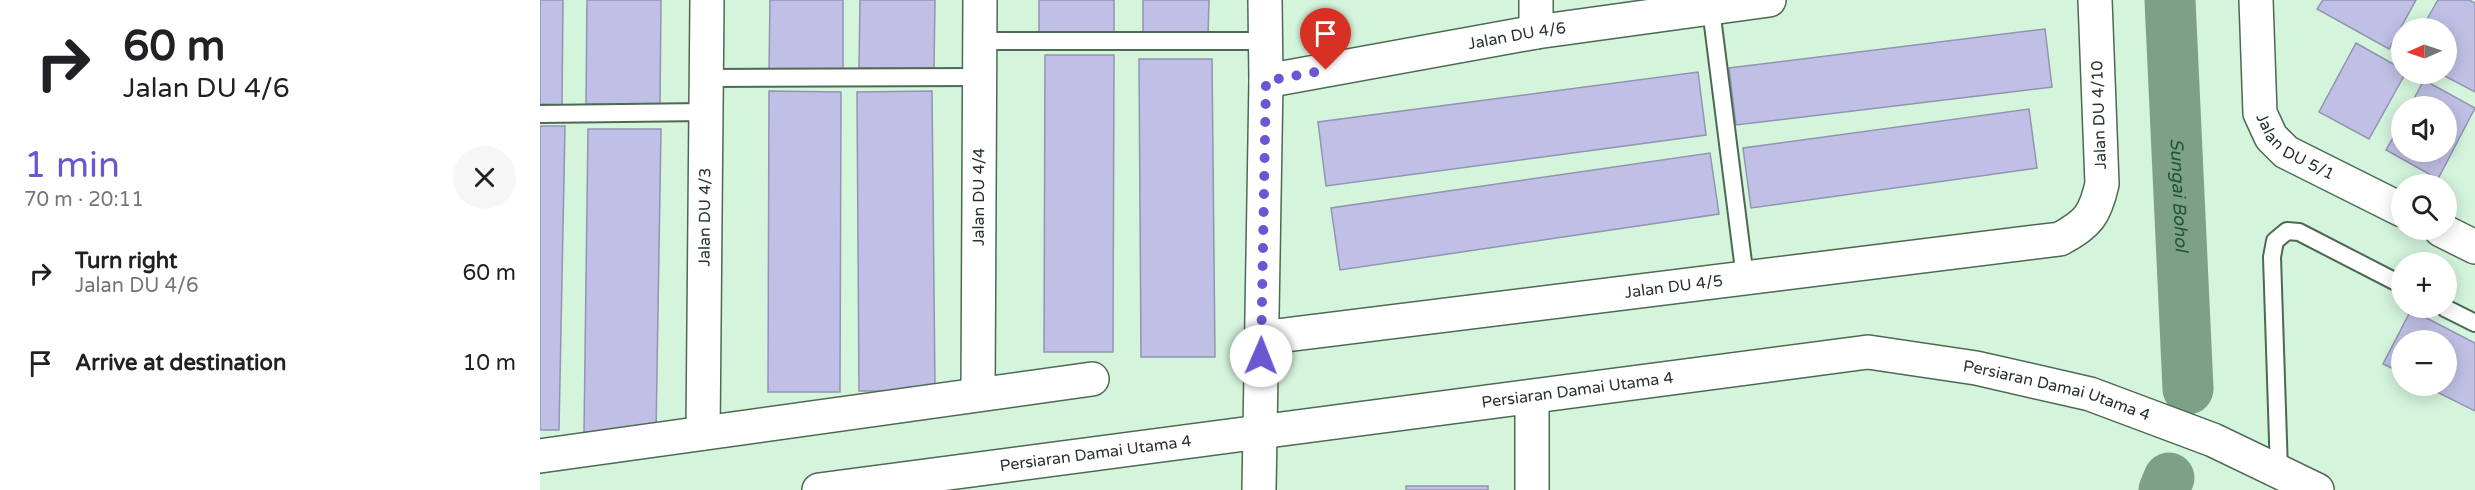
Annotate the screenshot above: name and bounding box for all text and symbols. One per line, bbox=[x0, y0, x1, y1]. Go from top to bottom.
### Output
pin bbox=[1300, 8, 1351, 70]
icon: arrive bbox=[1309, 17, 1342, 50]
street label: Jalan DU 4/6 bbox=[1466, 18, 1567, 54]
north arrow bbox=[2391, 18, 2457, 84]
map controls bbox=[2391, 18, 2457, 396]
text: 60 m bbox=[123, 21, 225, 72]
icon: right bbox=[24, 24, 102, 102]
street label: Jalan DU 4/10 bbox=[2087, 60, 2111, 170]
text: Jalan DU 4/6 bbox=[123, 72, 290, 105]
button: sound bbox=[2391, 96, 2457, 162]
street label: Jalan DU 5/1 bbox=[2252, 110, 2338, 185]
water label: Sungai Bohol bbox=[2165, 138, 2193, 254]
text: 1 min bbox=[24, 144, 120, 187]
button: close bbox=[453, 146, 516, 209]
street label: Jalan DU 4/4 bbox=[969, 148, 989, 246]
street label: Jalan DU 4/3 bbox=[695, 167, 715, 267]
button: search bbox=[2391, 174, 2457, 240]
text: 70 m · 20:11 bbox=[24, 188, 144, 212]
text: Turn right bbox=[75, 248, 177, 274]
button: + bbox=[2391, 252, 2457, 318]
icon: right bbox=[24, 257, 57, 290]
text: 60 m bbox=[462, 260, 516, 286]
street label: Jalan DU 4/5 bbox=[1624, 271, 1724, 303]
text: Jalan DU 4/6 bbox=[75, 274, 199, 298]
position arrow bbox=[1229, 324, 1293, 388]
button: − bbox=[2391, 330, 2457, 396]
icon: arrive bbox=[24, 347, 57, 380]
text: Arrive at destination bbox=[75, 350, 286, 376]
text: 10 m bbox=[462, 350, 516, 376]
street label: Persiaran Damai Utama 4 bbox=[1962, 356, 2153, 426]
street label: Persiaran Damai Utama 4 bbox=[1480, 368, 1675, 413]
street label: Persiaran Damai Utama 4 bbox=[999, 431, 1193, 476]

